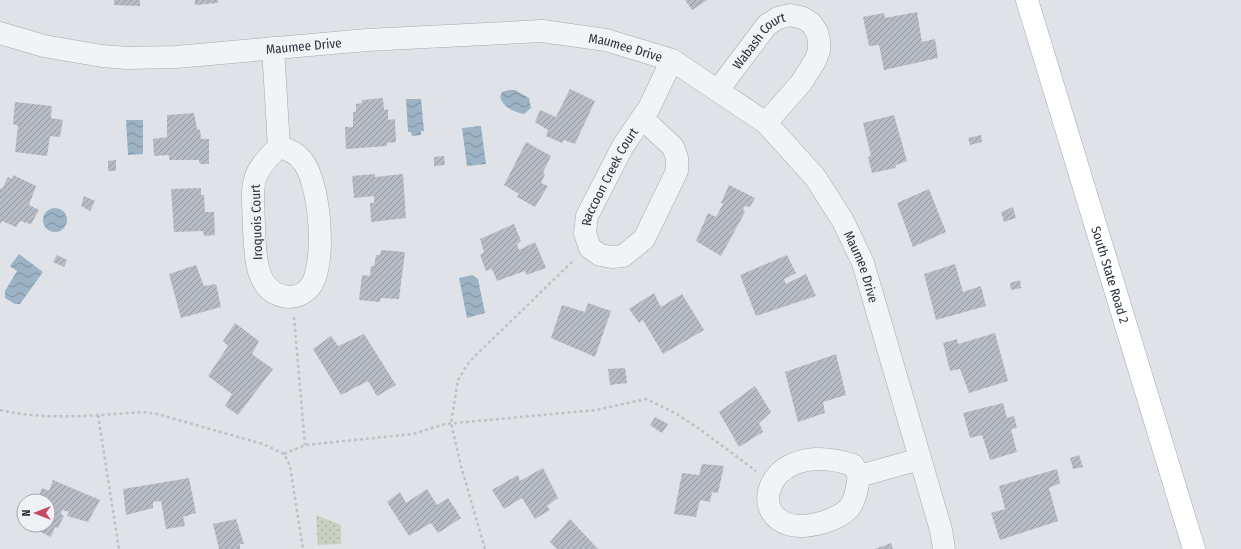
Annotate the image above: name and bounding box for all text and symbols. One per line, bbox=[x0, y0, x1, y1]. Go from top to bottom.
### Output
street label: Wabash Court bbox=[730, 9, 788, 72]
street label: Maumee Drive bbox=[588, 31, 664, 65]
street label: Maumee Drive bbox=[265, 35, 342, 57]
street label: Raccoon Creek Court bbox=[579, 124, 642, 226]
street label: Iroquois Court bbox=[248, 183, 265, 260]
street label: South State Road 2 bbox=[1088, 224, 1132, 325]
street label: Maumee Drive bbox=[841, 228, 881, 304]
north arrow bbox=[16, 493, 56, 533]
text: N bbox=[20, 510, 33, 516]

